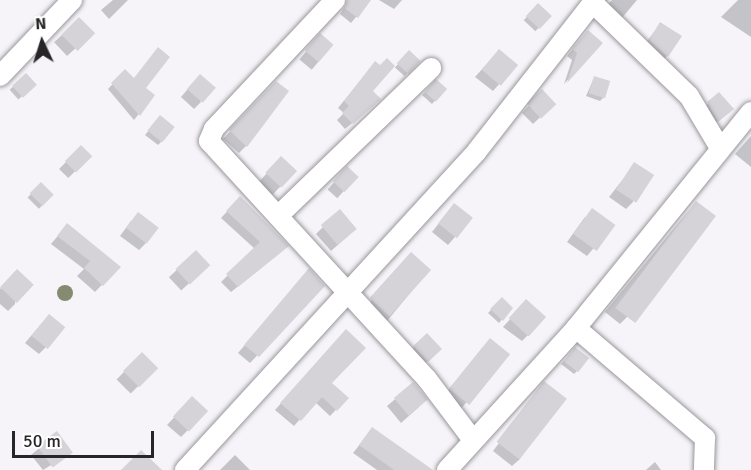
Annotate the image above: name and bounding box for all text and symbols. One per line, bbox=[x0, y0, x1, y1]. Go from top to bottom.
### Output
north arrow bbox=[12, 12, 72, 72]
text: N bbox=[34, 14, 47, 34]
scale bar bbox=[15, 419, 158, 457]
text: 50 m bbox=[23, 430, 61, 452]

